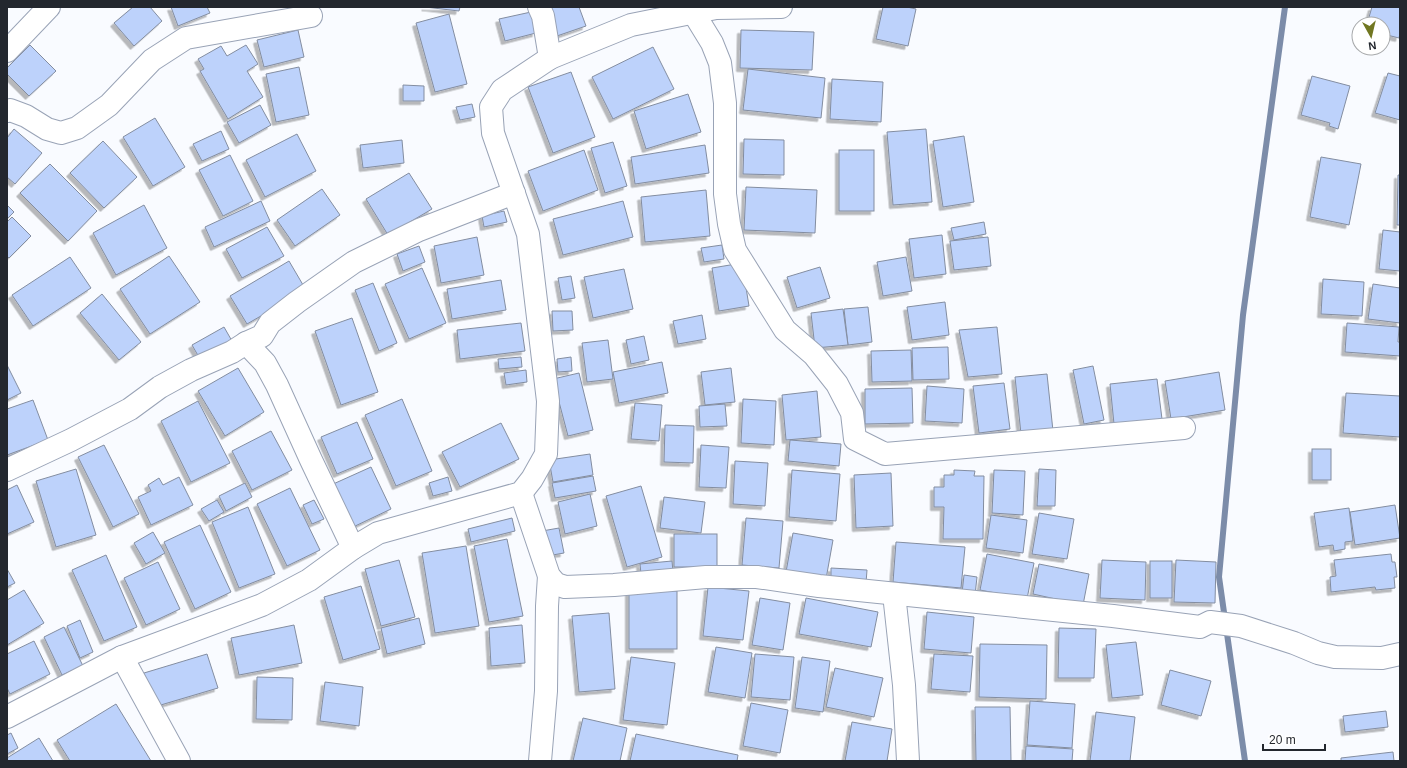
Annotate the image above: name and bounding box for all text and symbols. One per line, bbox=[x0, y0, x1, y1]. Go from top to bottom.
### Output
north arrow bbox=[1351, 16, 1391, 56]
text: N bbox=[1368, 39, 1377, 52]
scale bar bbox=[1263, 726, 1325, 752]
text: 20 m bbox=[1269, 733, 1296, 747]

